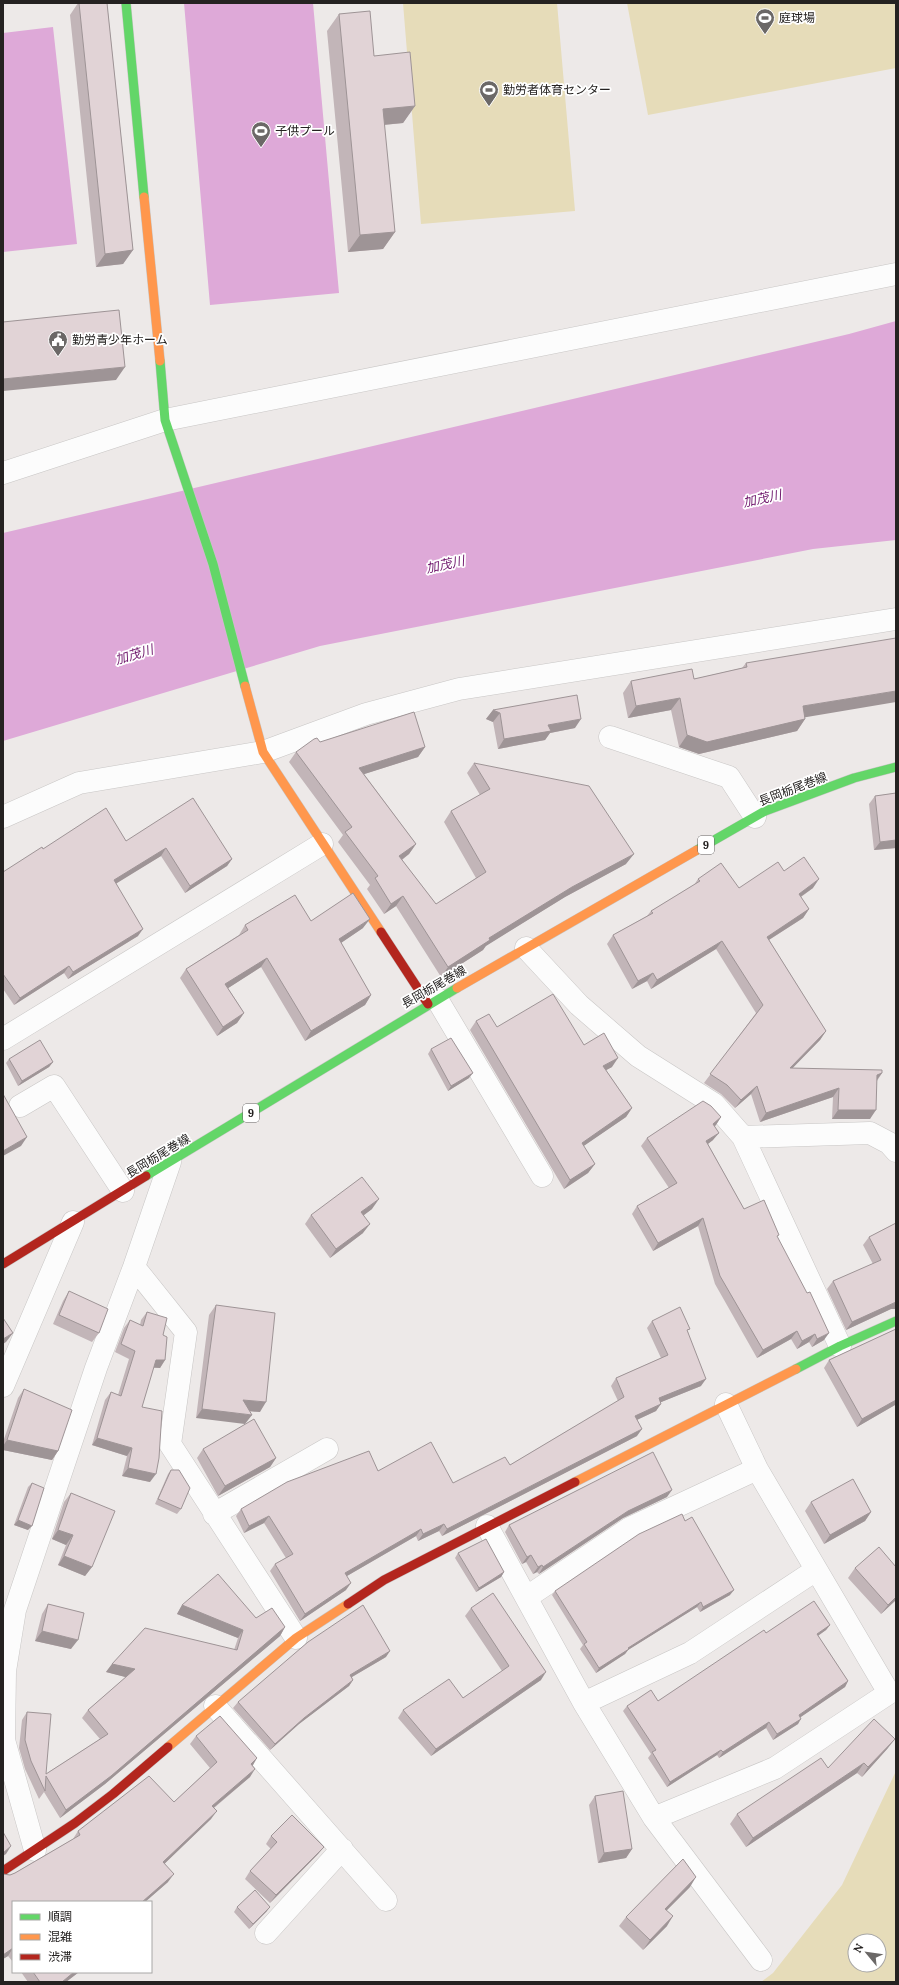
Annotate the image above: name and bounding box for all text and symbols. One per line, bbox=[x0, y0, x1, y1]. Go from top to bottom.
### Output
sports icon: 庭球場 bbox=[754, 7, 776, 35]
place label: 庭球場 bbox=[779, 10, 815, 25]
sports icon: 勤労者体育センター bbox=[478, 79, 500, 107]
place label: 勤労者体育センター bbox=[503, 82, 611, 97]
sports icon: 子供プール bbox=[250, 120, 272, 148]
place label: 子供プール bbox=[275, 123, 335, 138]
public building icon: 勤労青少年ホーム bbox=[47, 329, 69, 357]
place label: 勤労青少年ホーム bbox=[72, 332, 168, 347]
water label: 加茂川 bbox=[741, 486, 785, 511]
water label: 加茂川 bbox=[424, 552, 468, 577]
water label: 加茂川 bbox=[113, 640, 157, 668]
street label: 長岡栃尾巻線 bbox=[757, 769, 829, 808]
road number: 9 bbox=[698, 836, 714, 854]
street label: 長岡栃尾巻線 bbox=[399, 962, 469, 1011]
road number: 9 bbox=[243, 1104, 259, 1122]
street label: 長岡栃尾巻線 bbox=[123, 1131, 192, 1181]
legend bbox=[12, 1901, 152, 1973]
text: 順調 bbox=[48, 1909, 72, 1924]
text: 混雑 bbox=[48, 1929, 72, 1944]
north arrow bbox=[847, 1933, 887, 1973]
text: N bbox=[850, 1941, 867, 1955]
text: 渋滞 bbox=[48, 1949, 72, 1964]

